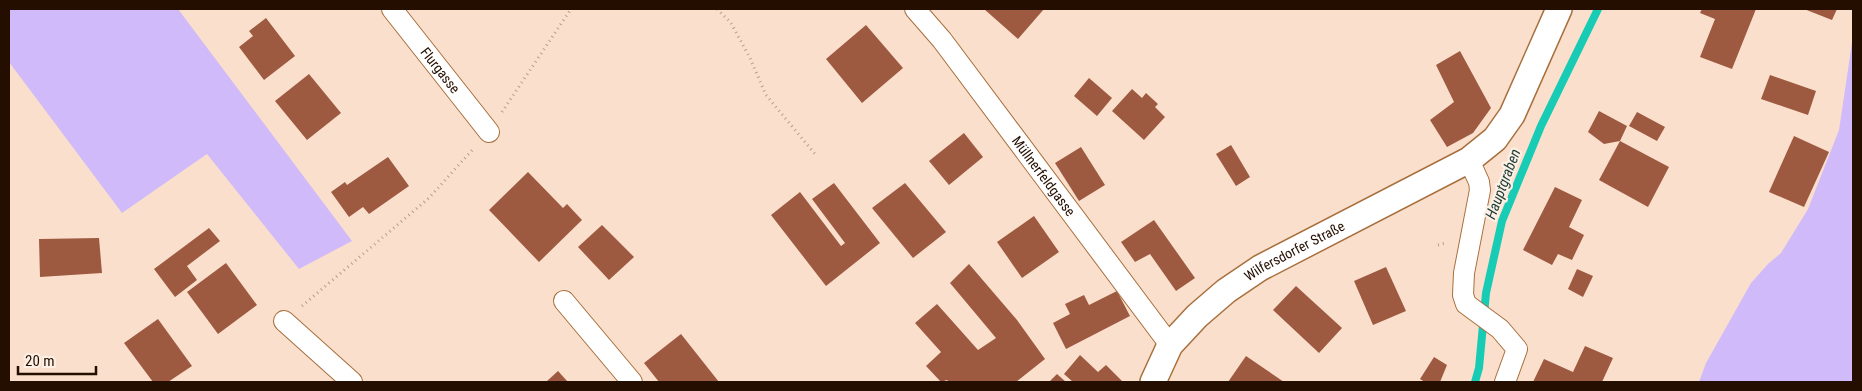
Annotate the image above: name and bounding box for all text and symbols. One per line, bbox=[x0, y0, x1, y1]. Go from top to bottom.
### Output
street label: Flurgasse bbox=[417, 44, 464, 97]
street label: Müllnerfeldgasse bbox=[1009, 133, 1079, 219]
water label: Hauptgraben bbox=[1481, 146, 1525, 222]
street label: Wilfersdorfer Straße bbox=[1241, 218, 1348, 284]
scale bar bbox=[18, 344, 95, 376]
text: 20 m bbox=[25, 352, 55, 370]

